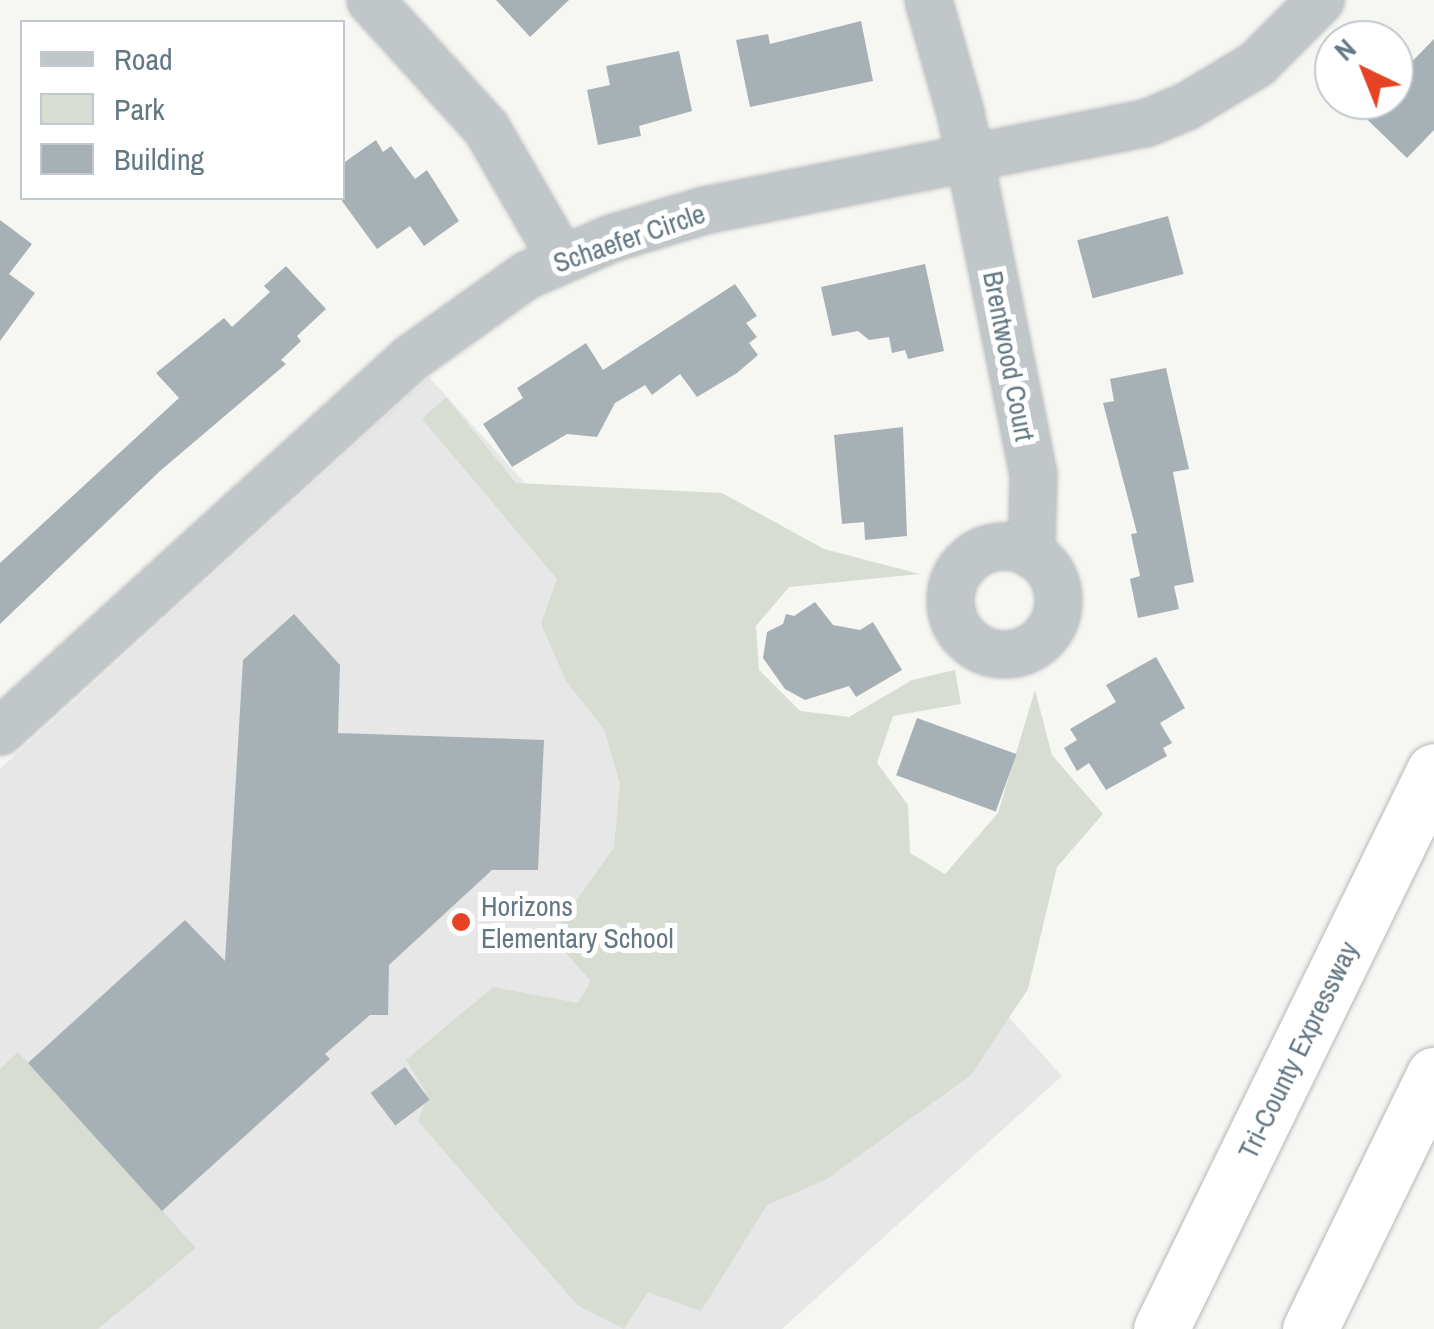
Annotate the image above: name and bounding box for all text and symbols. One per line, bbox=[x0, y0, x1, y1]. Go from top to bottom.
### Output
legend bbox=[20, 20, 345, 200]
north arrow bbox=[1314, 20, 1414, 120]
text: N bbox=[1326, 30, 1364, 69]
text: Road bbox=[114, 39, 173, 79]
text: Park bbox=[114, 89, 165, 129]
text: Building bbox=[114, 139, 204, 179]
street label: Schaefer Circle bbox=[549, 196, 709, 280]
street label: Brentwood Court bbox=[976, 268, 1042, 444]
place label: Horizons Elementary School bbox=[481, 889, 674, 955]
marker: Horizons Elementary School bbox=[450, 911, 472, 933]
street label: Tri-County Expressway bbox=[1231, 936, 1365, 1164]

